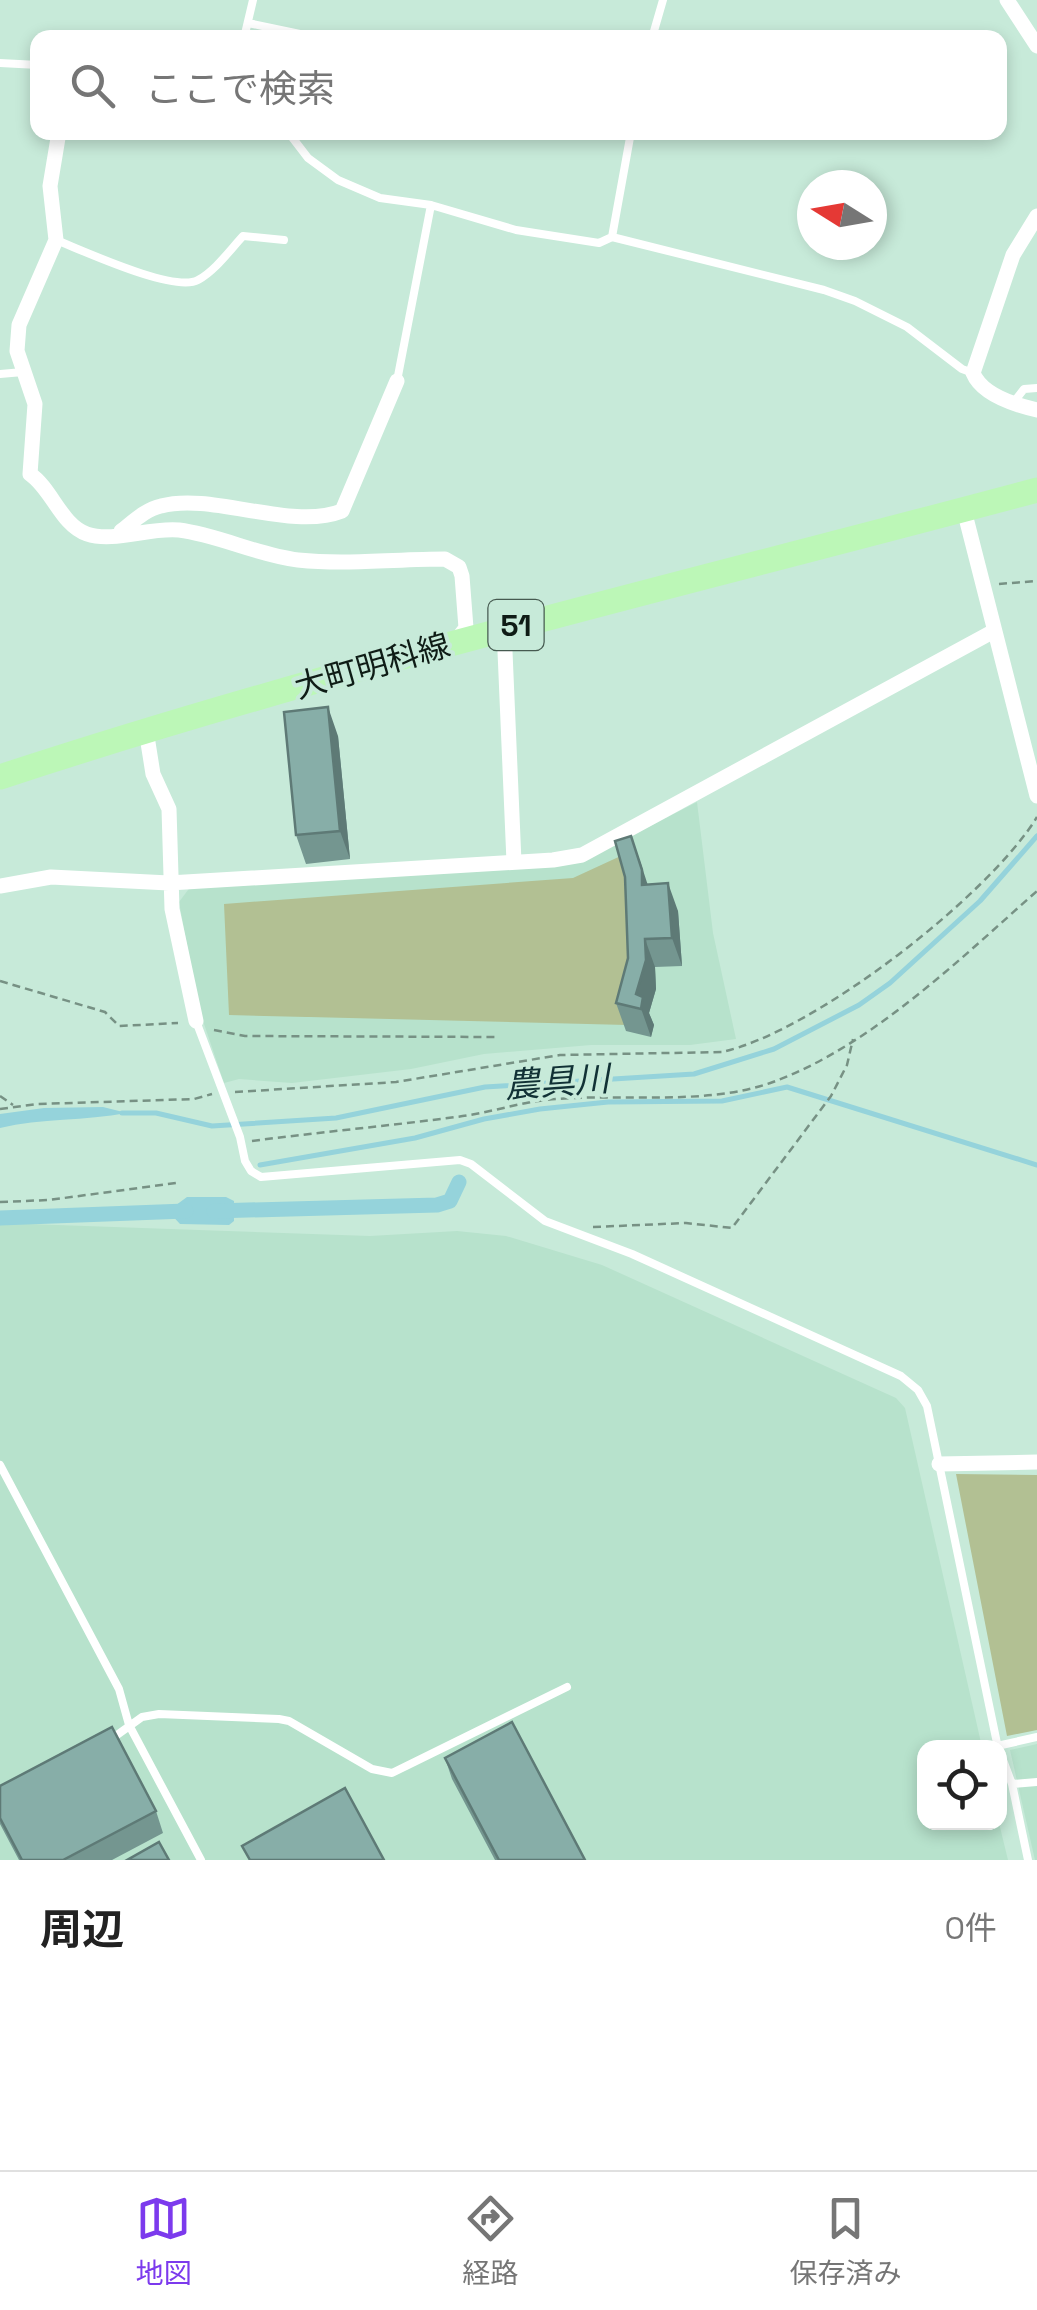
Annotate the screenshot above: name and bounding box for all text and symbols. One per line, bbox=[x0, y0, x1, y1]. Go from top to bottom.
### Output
search box bbox=[30, 30, 1007, 140]
icon: search bbox=[65, 58, 120, 113]
text: ここで検索 bbox=[145, 65, 335, 113]
north arrow bbox=[797, 170, 887, 260]
road number: 51 bbox=[488, 600, 544, 650]
street label: 大町明科線 bbox=[290, 625, 454, 707]
water label: 農具川 bbox=[503, 1056, 615, 1108]
map controls bbox=[917, 1740, 1007, 1830]
button: locate bbox=[917, 1740, 1007, 1830]
text: 周辺 bbox=[40, 1903, 124, 1956]
text: 0件 bbox=[944, 1908, 997, 1948]
tab: 地図 bbox=[135, 2191, 192, 2291]
tab: 経路 bbox=[462, 2191, 519, 2291]
tab: 保存済み bbox=[789, 2191, 902, 2291]

